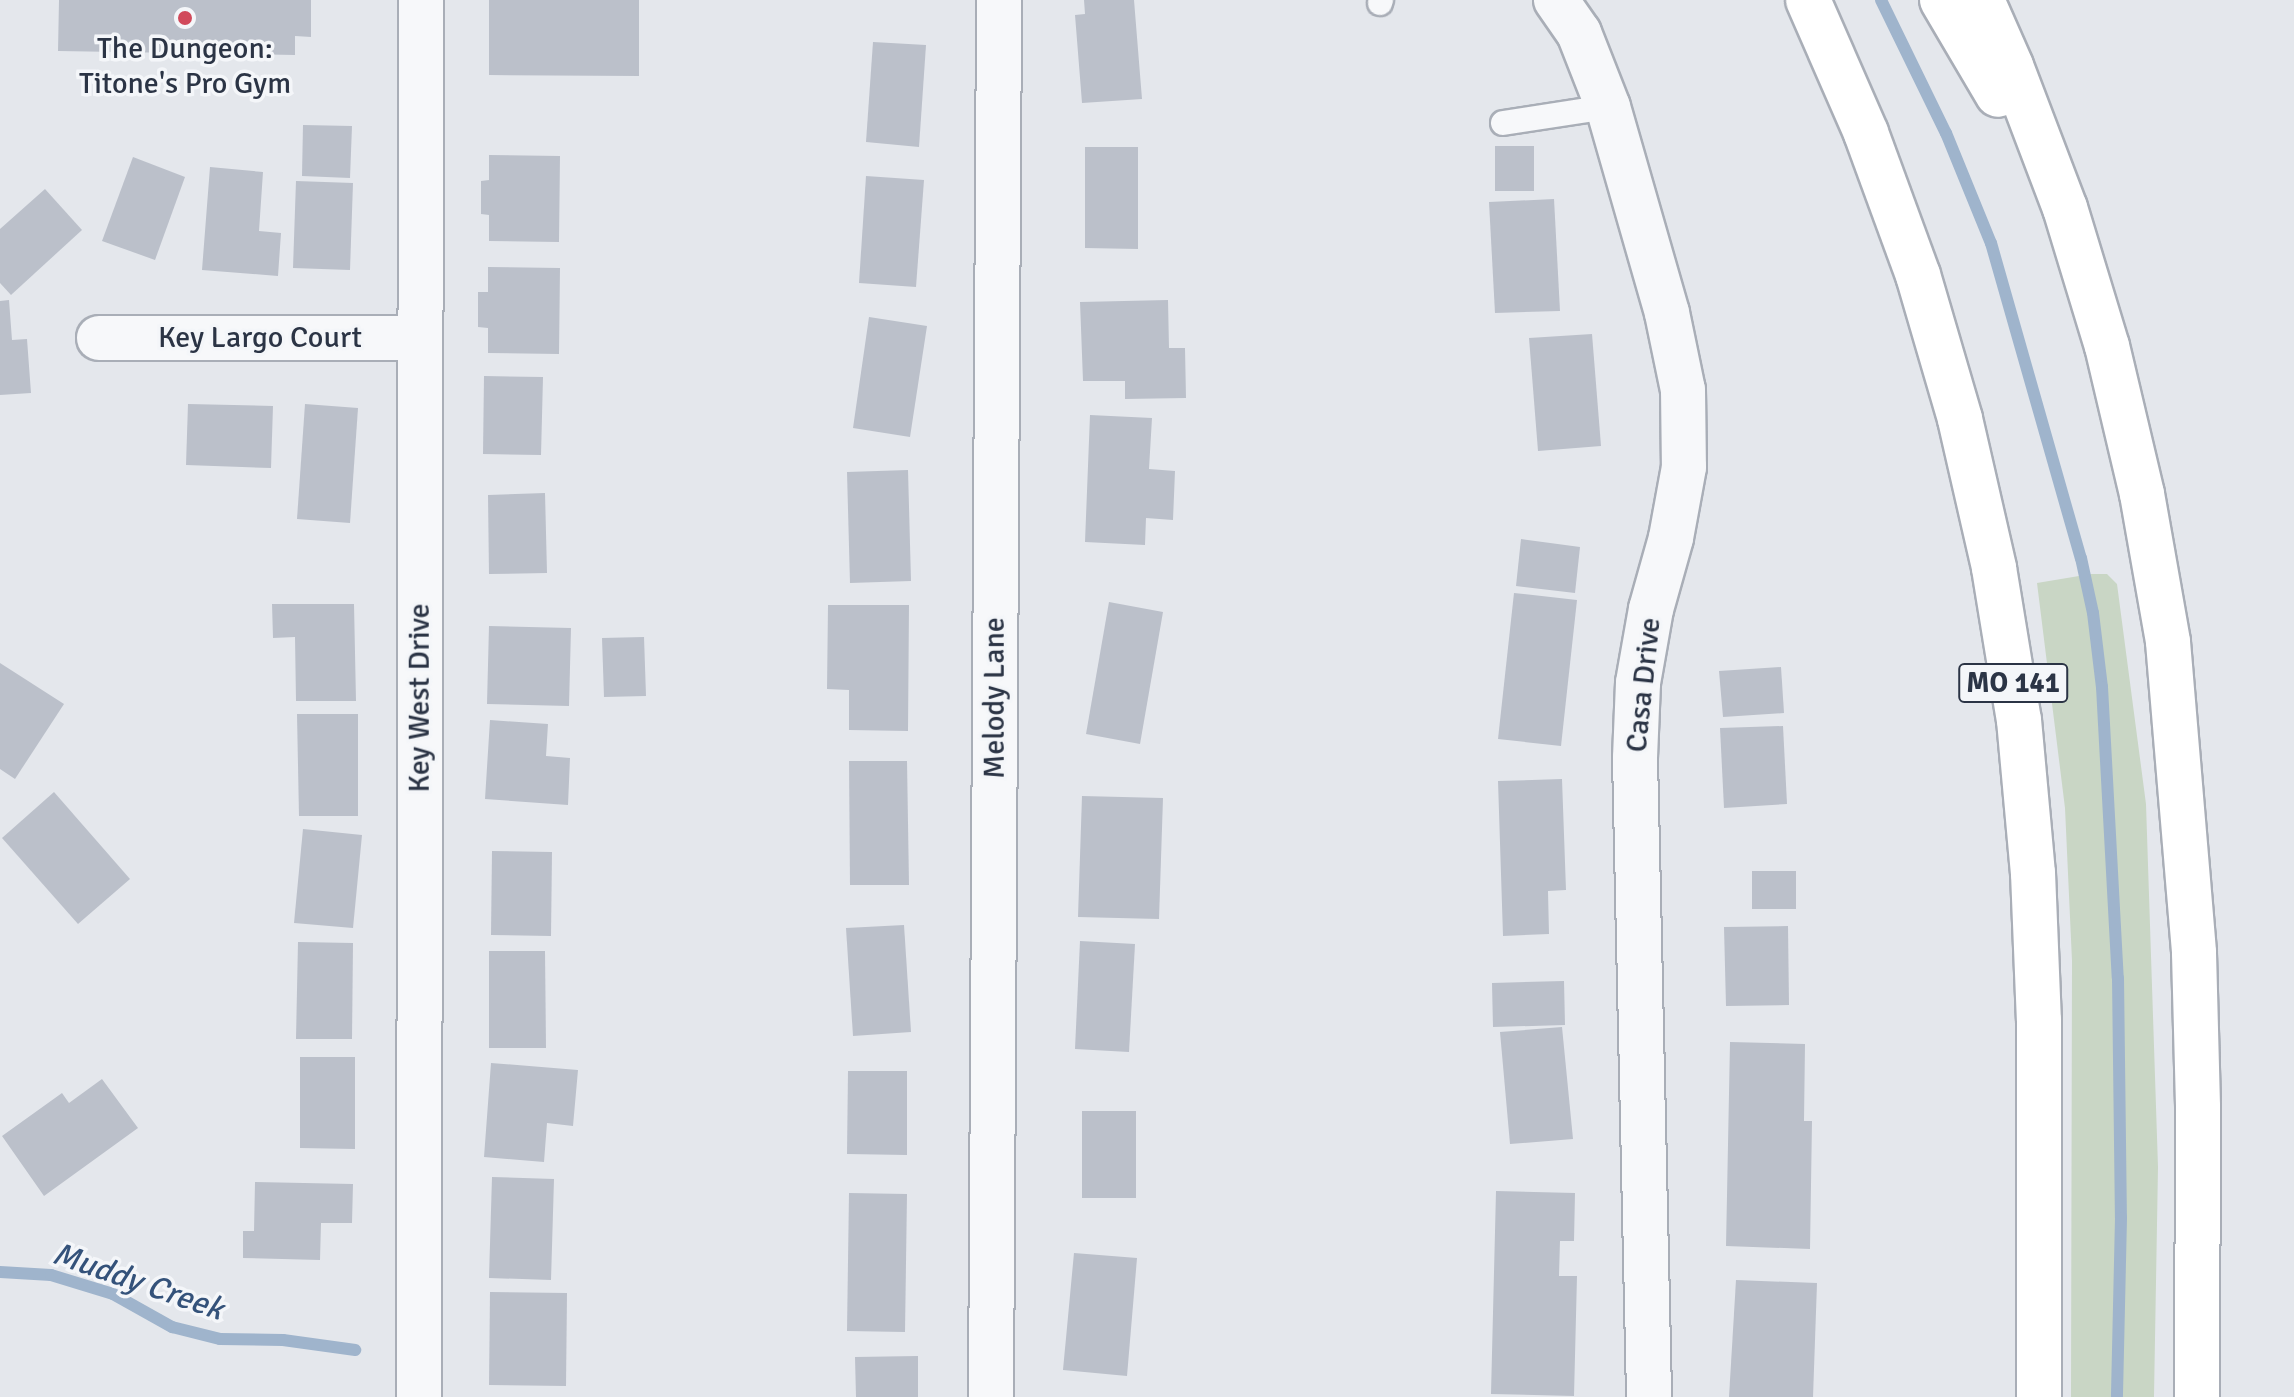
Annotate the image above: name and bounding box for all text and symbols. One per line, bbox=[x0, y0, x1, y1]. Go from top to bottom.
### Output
marker: The Dungeon: Titone's Pro Gym bbox=[176, 9, 194, 27]
place label: The Dungeon: Titone's Pro Gym bbox=[79, 31, 291, 102]
street label: Key Largo Court bbox=[158, 320, 362, 356]
street label: Key West Drive bbox=[402, 603, 438, 793]
street label: Casa Drive bbox=[1619, 616, 1669, 754]
street label: Melody Lane bbox=[977, 617, 1013, 779]
road number: MO 141 bbox=[1957, 659, 2069, 707]
water label: Muddy Creek bbox=[48, 1235, 228, 1329]

